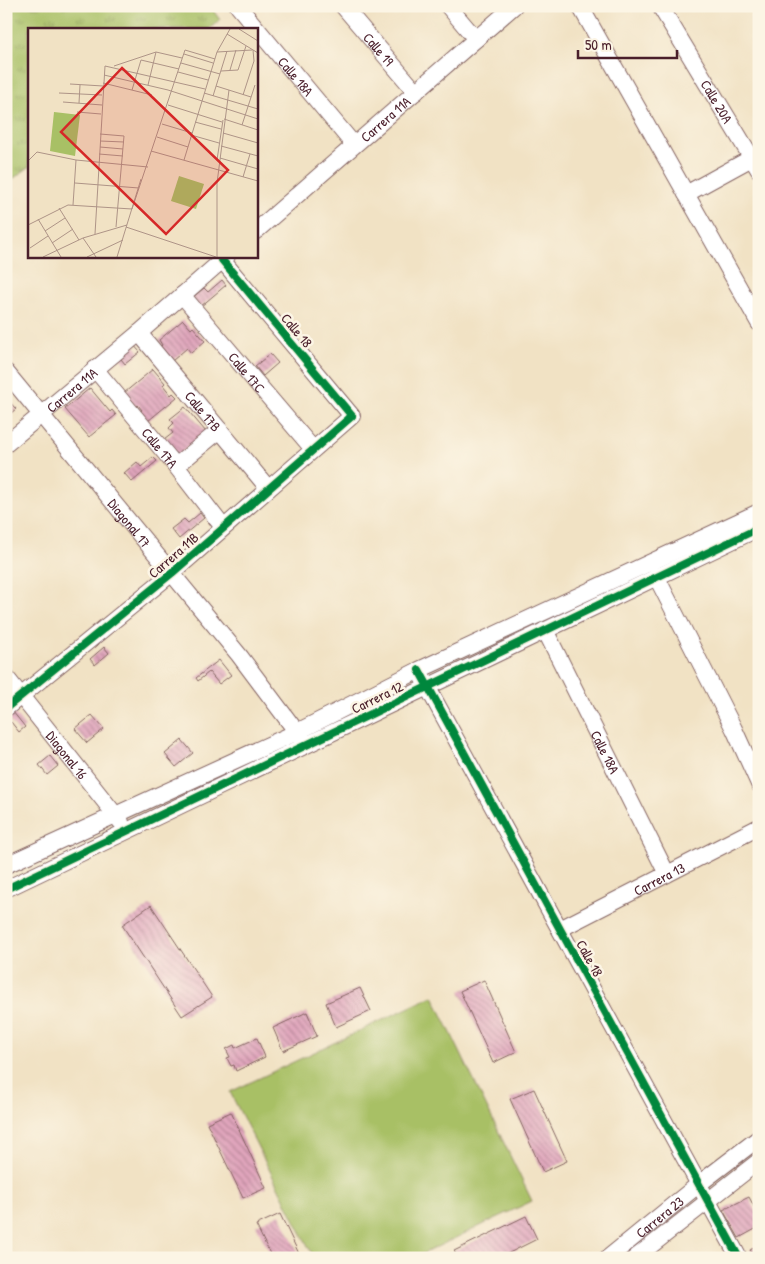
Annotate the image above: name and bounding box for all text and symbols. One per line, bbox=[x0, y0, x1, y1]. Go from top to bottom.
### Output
inset map bbox=[28, 28, 258, 258]
street label: Calle 19 bbox=[360, 28, 399, 69]
scale bar bbox=[578, 28, 676, 60]
text: 50 m bbox=[585, 34, 612, 55]
street label: Calle 18A bbox=[274, 52, 318, 100]
street label: Calle 20A bbox=[697, 76, 738, 127]
street label: Carrera 11A bbox=[356, 91, 414, 146]
street label: Calle 18 bbox=[277, 309, 317, 351]
street label: Calle 17C bbox=[225, 348, 270, 397]
street label: Carrera 11A bbox=[42, 363, 101, 416]
street label: Calle 17B bbox=[181, 386, 226, 435]
street label: Calle 17A bbox=[138, 423, 183, 472]
street label: Diagonal 17 bbox=[104, 494, 156, 551]
street label: Carrera 11B bbox=[144, 528, 202, 582]
street label: Carrera 12 bbox=[348, 676, 406, 718]
street label: Diagonal 16 bbox=[42, 726, 93, 783]
street label: Calle 18A bbox=[587, 727, 625, 777]
street label: Carrera 13 bbox=[630, 857, 688, 899]
street label: Calle 18 bbox=[572, 936, 608, 980]
street label: Carrera 23 bbox=[631, 1191, 687, 1242]

